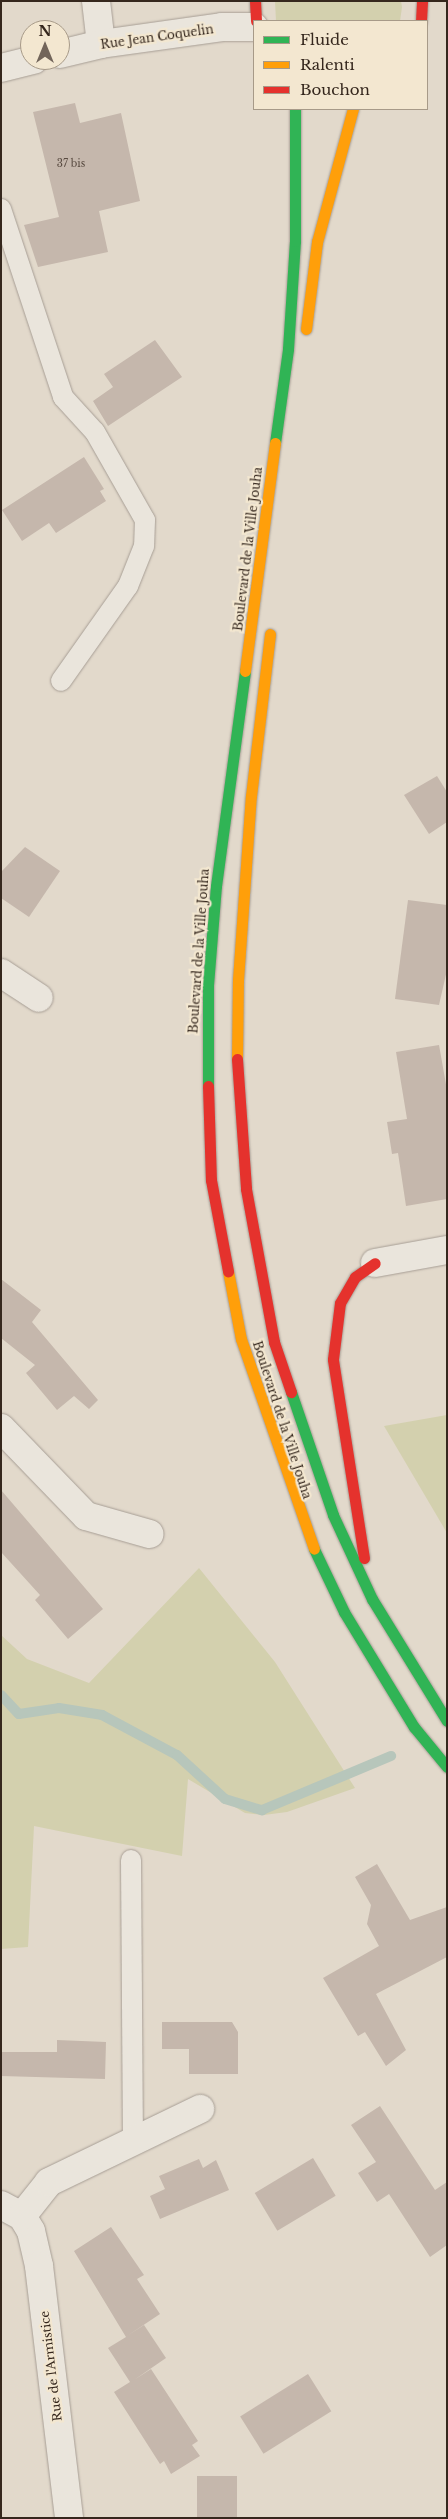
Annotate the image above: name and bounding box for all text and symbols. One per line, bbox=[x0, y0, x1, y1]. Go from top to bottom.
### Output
north arrow bbox=[20, 20, 70, 70]
legend bbox=[253, 20, 428, 110]
text: N bbox=[38, 22, 52, 40]
street label: Rue Jean Coquelin bbox=[100, 22, 214, 52]
text: Fluide bbox=[300, 30, 349, 49]
text: Ralenti bbox=[300, 55, 355, 74]
text: Bouchon bbox=[300, 80, 370, 99]
house number: 37 bis bbox=[57, 158, 85, 170]
street label: Boulevard de la Ville Jouha bbox=[231, 466, 265, 632]
street label: Boulevard de la Ville Jouha bbox=[186, 868, 212, 1034]
street label: Boulevard de la Ville Jouha bbox=[250, 1339, 314, 1501]
street label: Rue de l'Armistice bbox=[37, 2310, 65, 2422]

